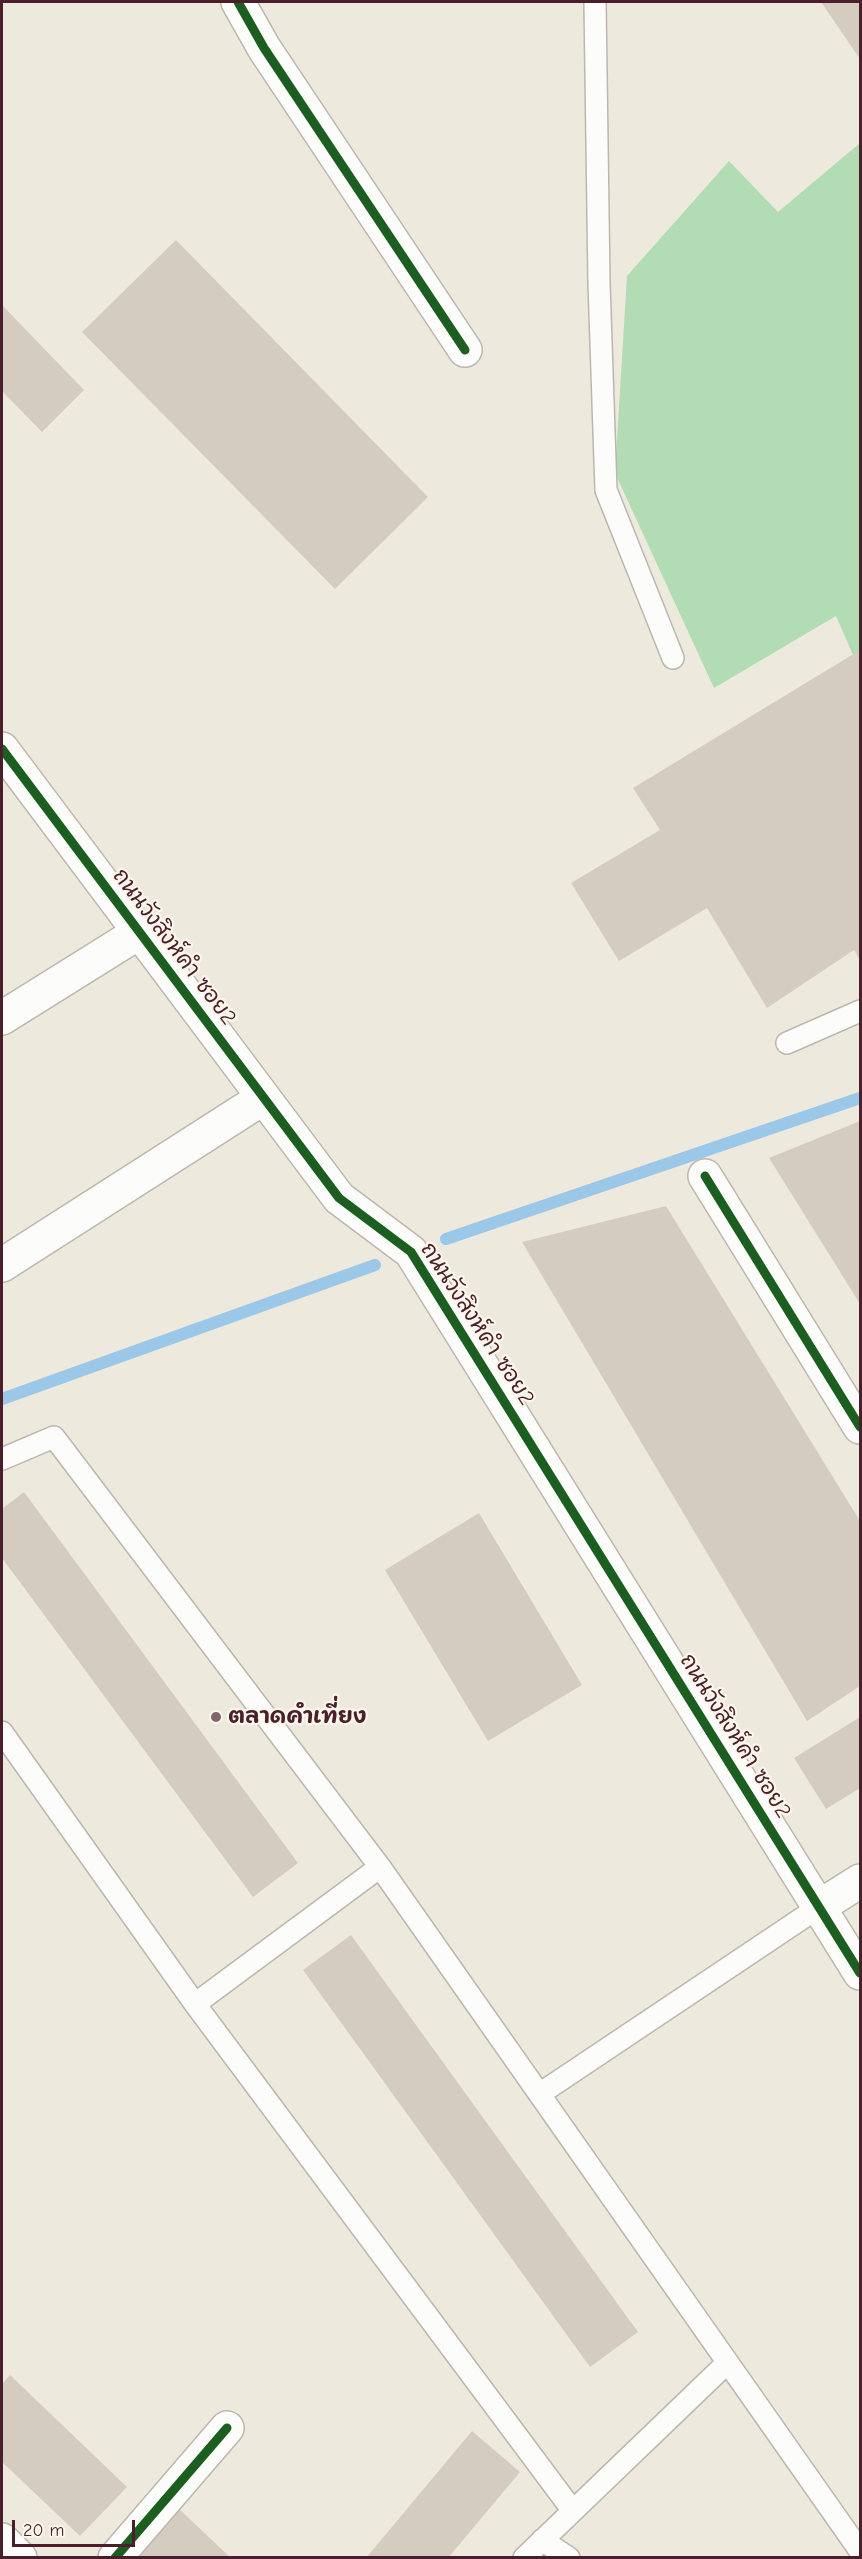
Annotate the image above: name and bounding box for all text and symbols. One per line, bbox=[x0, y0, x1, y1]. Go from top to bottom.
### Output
street label: ถนนวังสิงห์คำ ซอย2 bbox=[107, 864, 241, 1030]
street label: ถนนวังสิงห์คำ ซอย2 bbox=[414, 1238, 540, 1410]
street label: ถนนวังสิงห์คำ ซอย2 bbox=[674, 1649, 796, 1823]
place label: ตลาดคำเที่ยง bbox=[228, 1704, 367, 1730]
marker: ตลาดคำเที่ยง bbox=[209, 1710, 223, 1724]
scale bar bbox=[15, 2508, 138, 2546]
text: 20 m bbox=[23, 2520, 64, 2541]

